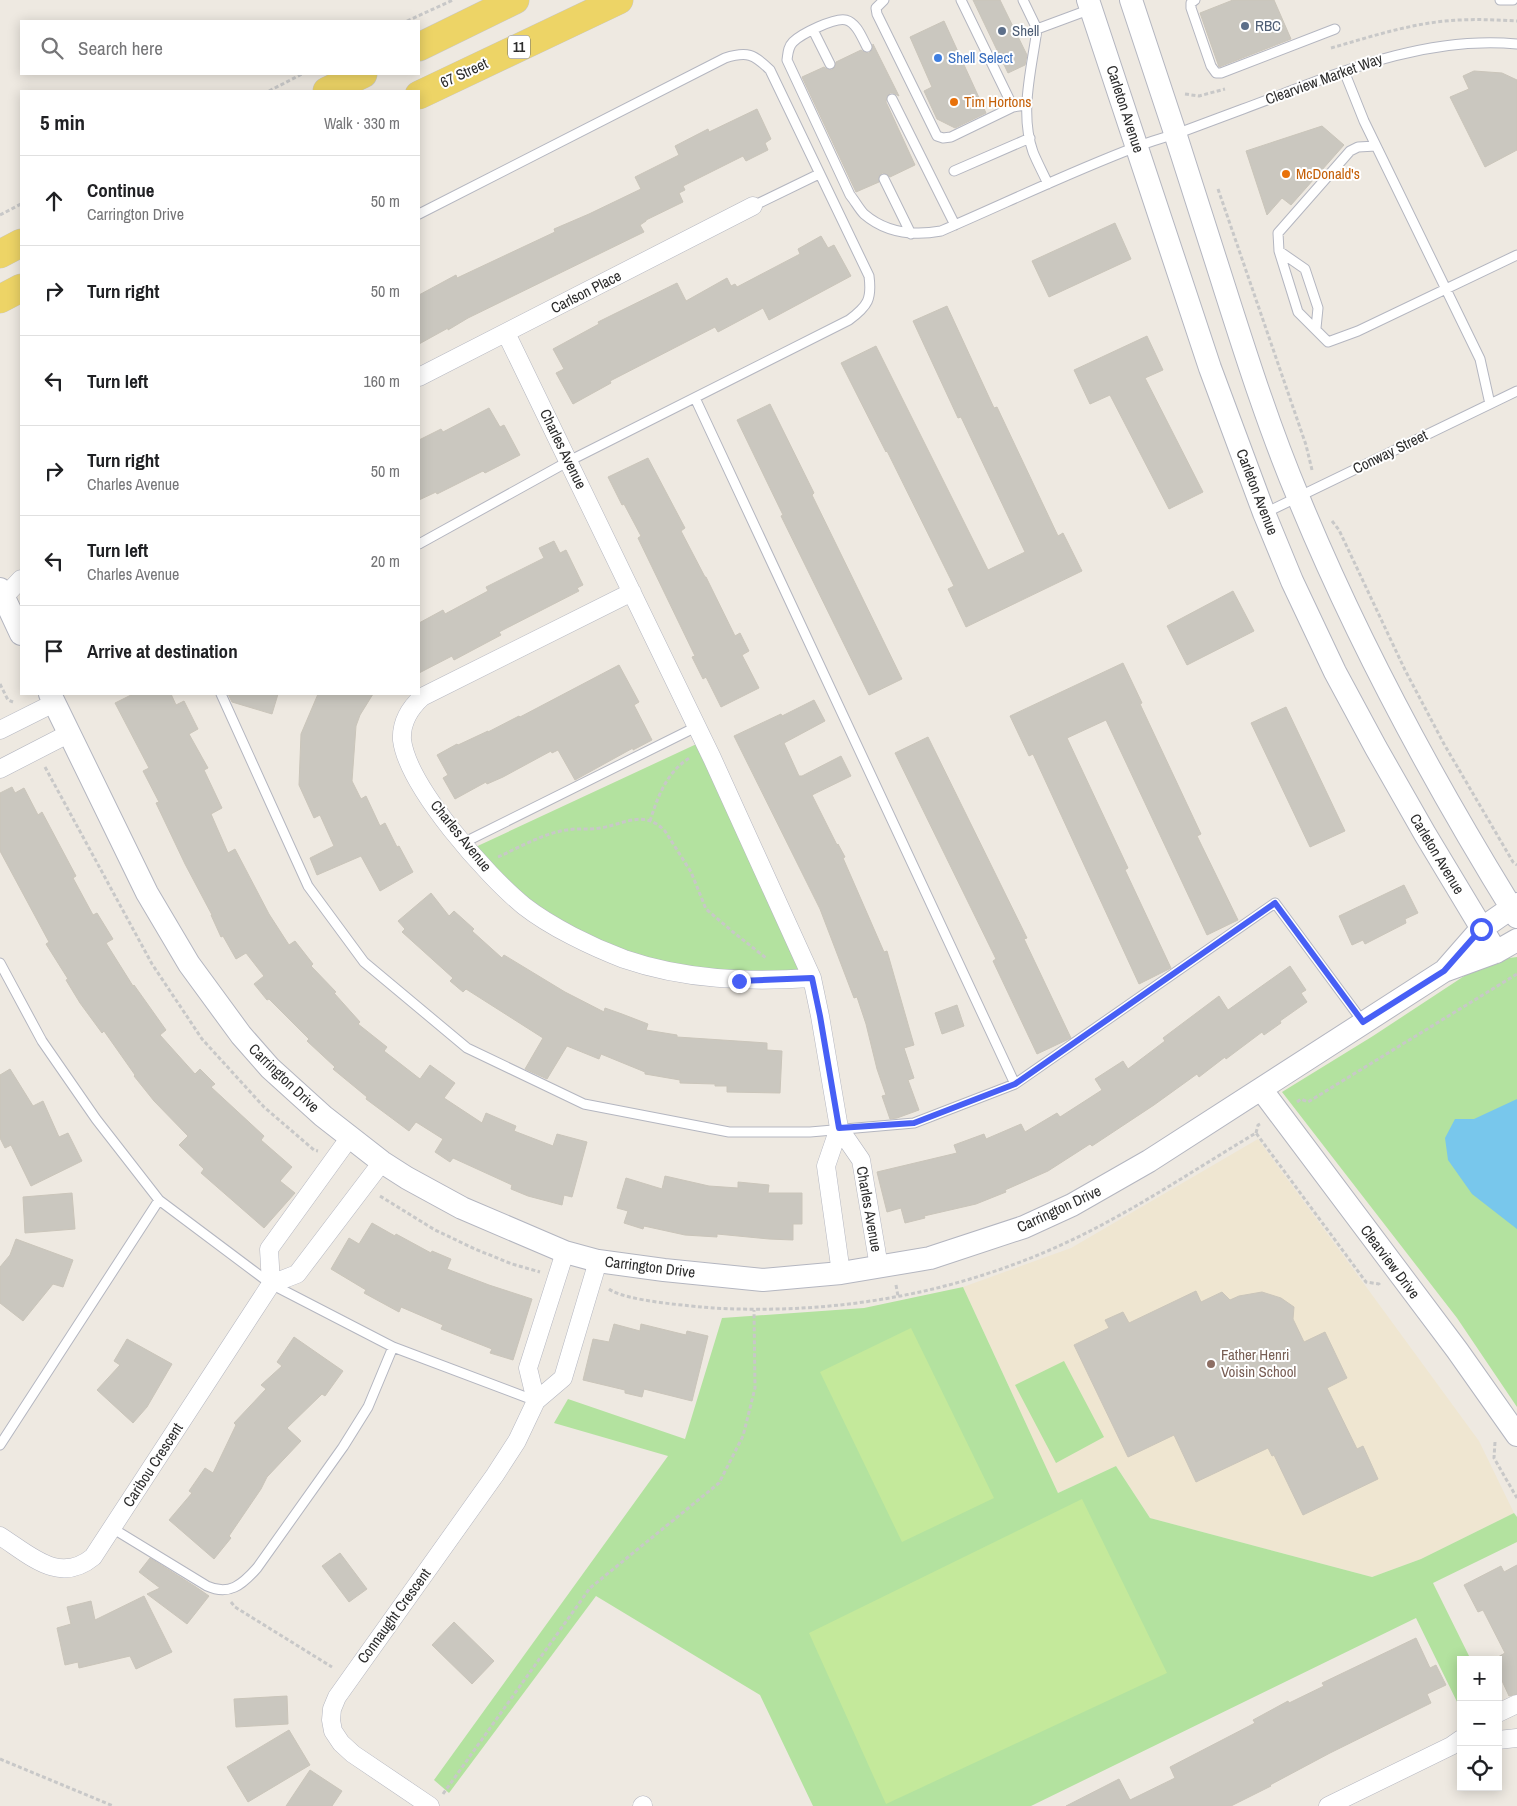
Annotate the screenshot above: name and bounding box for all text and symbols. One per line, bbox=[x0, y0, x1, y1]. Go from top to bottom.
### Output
place label: RBC bbox=[1255, 15, 1281, 36]
search box bbox=[20, 20, 420, 75]
place label: Shell bbox=[1012, 20, 1039, 41]
marker: RBC bbox=[1239, 20, 1251, 32]
marker: Shell bbox=[996, 25, 1008, 37]
icon: search bbox=[38, 34, 66, 62]
text: Search here bbox=[78, 35, 163, 61]
road number: 11 bbox=[508, 36, 530, 58]
place label: Shell Select bbox=[948, 47, 1014, 68]
street label: Clearview Market Way bbox=[1262, 47, 1386, 109]
street label: 67 Street bbox=[437, 52, 491, 93]
marker: Shell Select bbox=[932, 52, 944, 64]
street label: Carleton Avenue bbox=[1101, 62, 1150, 155]
place label: Tim Hortons bbox=[964, 91, 1031, 112]
marker: Tim Hortons bbox=[948, 96, 960, 108]
text: 5 min bbox=[40, 108, 85, 137]
text: Walk · 330 m bbox=[324, 112, 400, 134]
place label: McDonald's bbox=[1296, 163, 1360, 184]
marker: McDonald's bbox=[1280, 168, 1292, 180]
text: Continue bbox=[87, 177, 155, 203]
icon: ahead bbox=[40, 187, 68, 215]
text: 50 m bbox=[371, 190, 400, 212]
text: Carrington Drive bbox=[87, 203, 184, 225]
street label: Carlson Place bbox=[547, 265, 625, 318]
icon: right bbox=[40, 277, 68, 305]
text: Turn right bbox=[87, 278, 159, 304]
text: 50 m bbox=[371, 280, 400, 302]
icon: left bbox=[40, 367, 68, 395]
text: Turn left bbox=[87, 368, 148, 394]
text: 160 m bbox=[364, 370, 400, 392]
street label: Charles Avenue bbox=[535, 405, 592, 492]
street label: Conway Street bbox=[1349, 424, 1431, 479]
street label: Carleton Avenue bbox=[1231, 446, 1284, 538]
text: Turn right bbox=[87, 447, 159, 473]
icon: right bbox=[40, 457, 68, 485]
text: 50 m bbox=[371, 460, 400, 482]
text: Charles Avenue bbox=[87, 473, 179, 495]
text: Turn left bbox=[87, 537, 148, 563]
icon: left bbox=[40, 547, 68, 575]
text: 20 m bbox=[371, 550, 400, 572]
text: Charles Avenue bbox=[87, 563, 179, 585]
icon: arrive bbox=[40, 637, 68, 665]
text: Arrive at destination bbox=[87, 638, 238, 664]
street label: Charles Avenue bbox=[426, 795, 497, 876]
street label: Carleton Avenue bbox=[1405, 809, 1470, 898]
route start bbox=[1470, 918, 1493, 941]
route end bbox=[728, 970, 751, 993]
street label: Carrington Drive bbox=[244, 1039, 324, 1117]
street label: Charles Avenue bbox=[852, 1164, 887, 1254]
street label: Carrington Drive bbox=[1013, 1180, 1105, 1237]
street label: Clearview Drive bbox=[1356, 1220, 1425, 1303]
street label: Carrington Drive bbox=[604, 1251, 697, 1282]
place label: Father Henri Voisin School bbox=[1221, 1344, 1296, 1382]
marker: Father Henri Voisin School bbox=[1205, 1358, 1217, 1370]
street label: Caribou Crescent bbox=[118, 1418, 188, 1511]
street label: Connaught Crescent bbox=[352, 1563, 436, 1668]
map controls bbox=[1457, 1656, 1502, 1791]
button: + bbox=[1457, 1656, 1502, 1701]
button: − bbox=[1457, 1701, 1502, 1746]
button: locate bbox=[1457, 1746, 1502, 1791]

